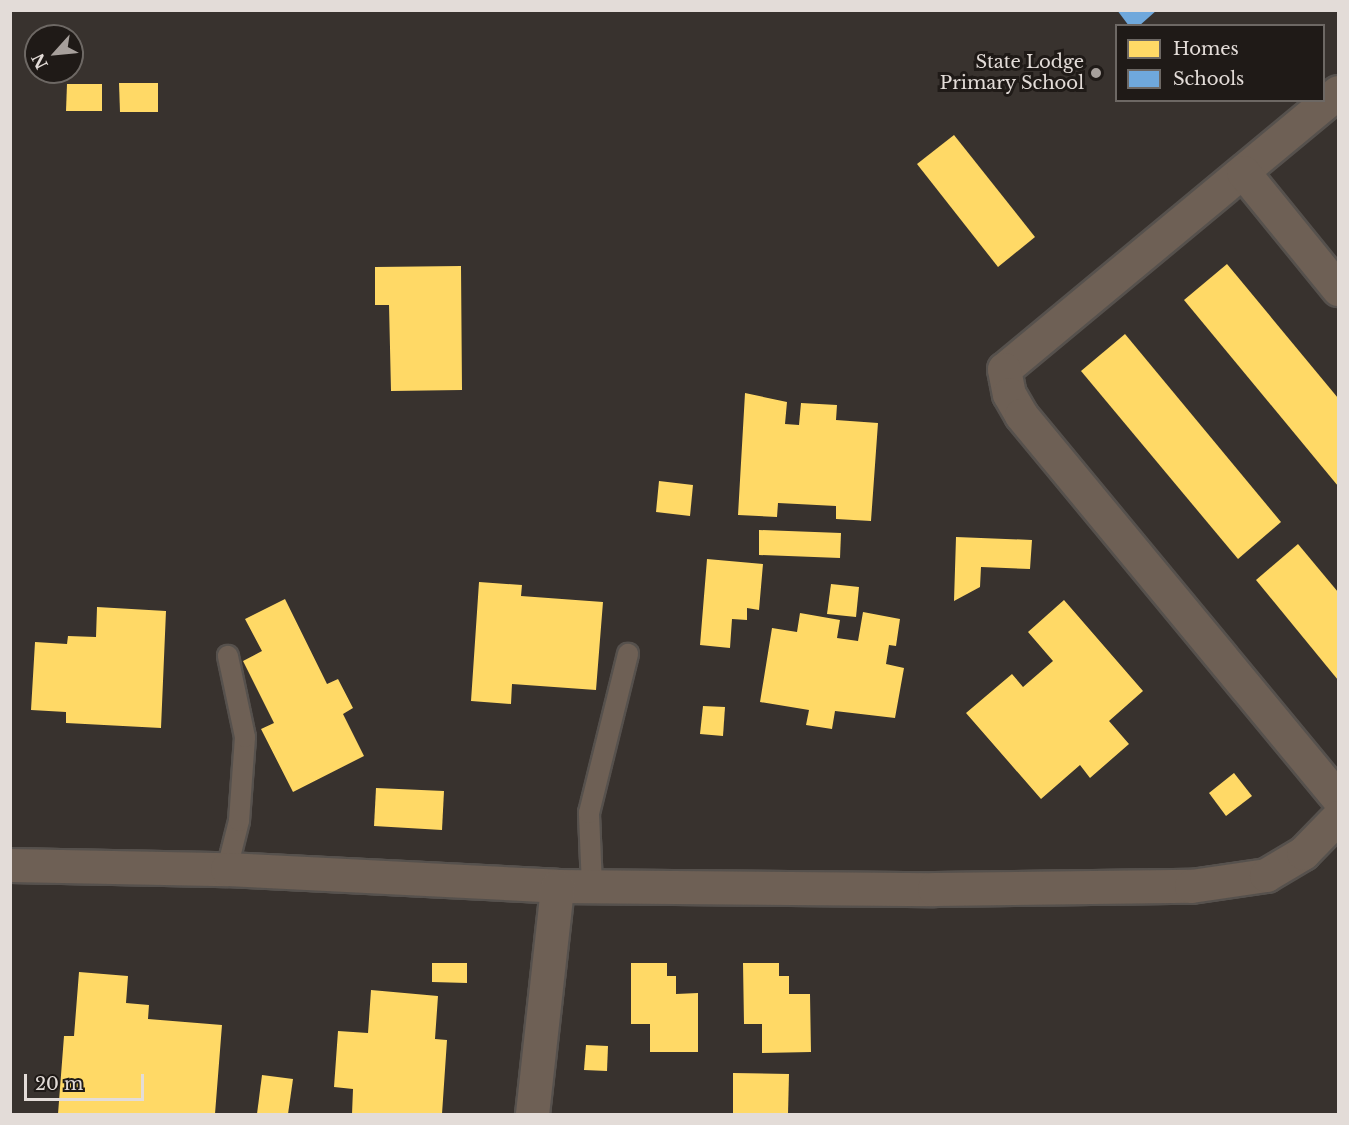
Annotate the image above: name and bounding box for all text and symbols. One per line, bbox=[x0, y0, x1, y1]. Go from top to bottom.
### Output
north arrow bbox=[24, 24, 84, 84]
legend bbox=[1115, 24, 1325, 102]
text: Homes bbox=[1173, 38, 1239, 60]
text: N bbox=[27, 50, 52, 73]
place label: State Lodge Primary School bbox=[939, 52, 1084, 94]
marker: State Lodge Primary School bbox=[1089, 66, 1103, 80]
text: Schools bbox=[1173, 68, 1244, 90]
scale bar bbox=[27, 1062, 147, 1100]
text: 20 m bbox=[35, 1073, 83, 1095]

